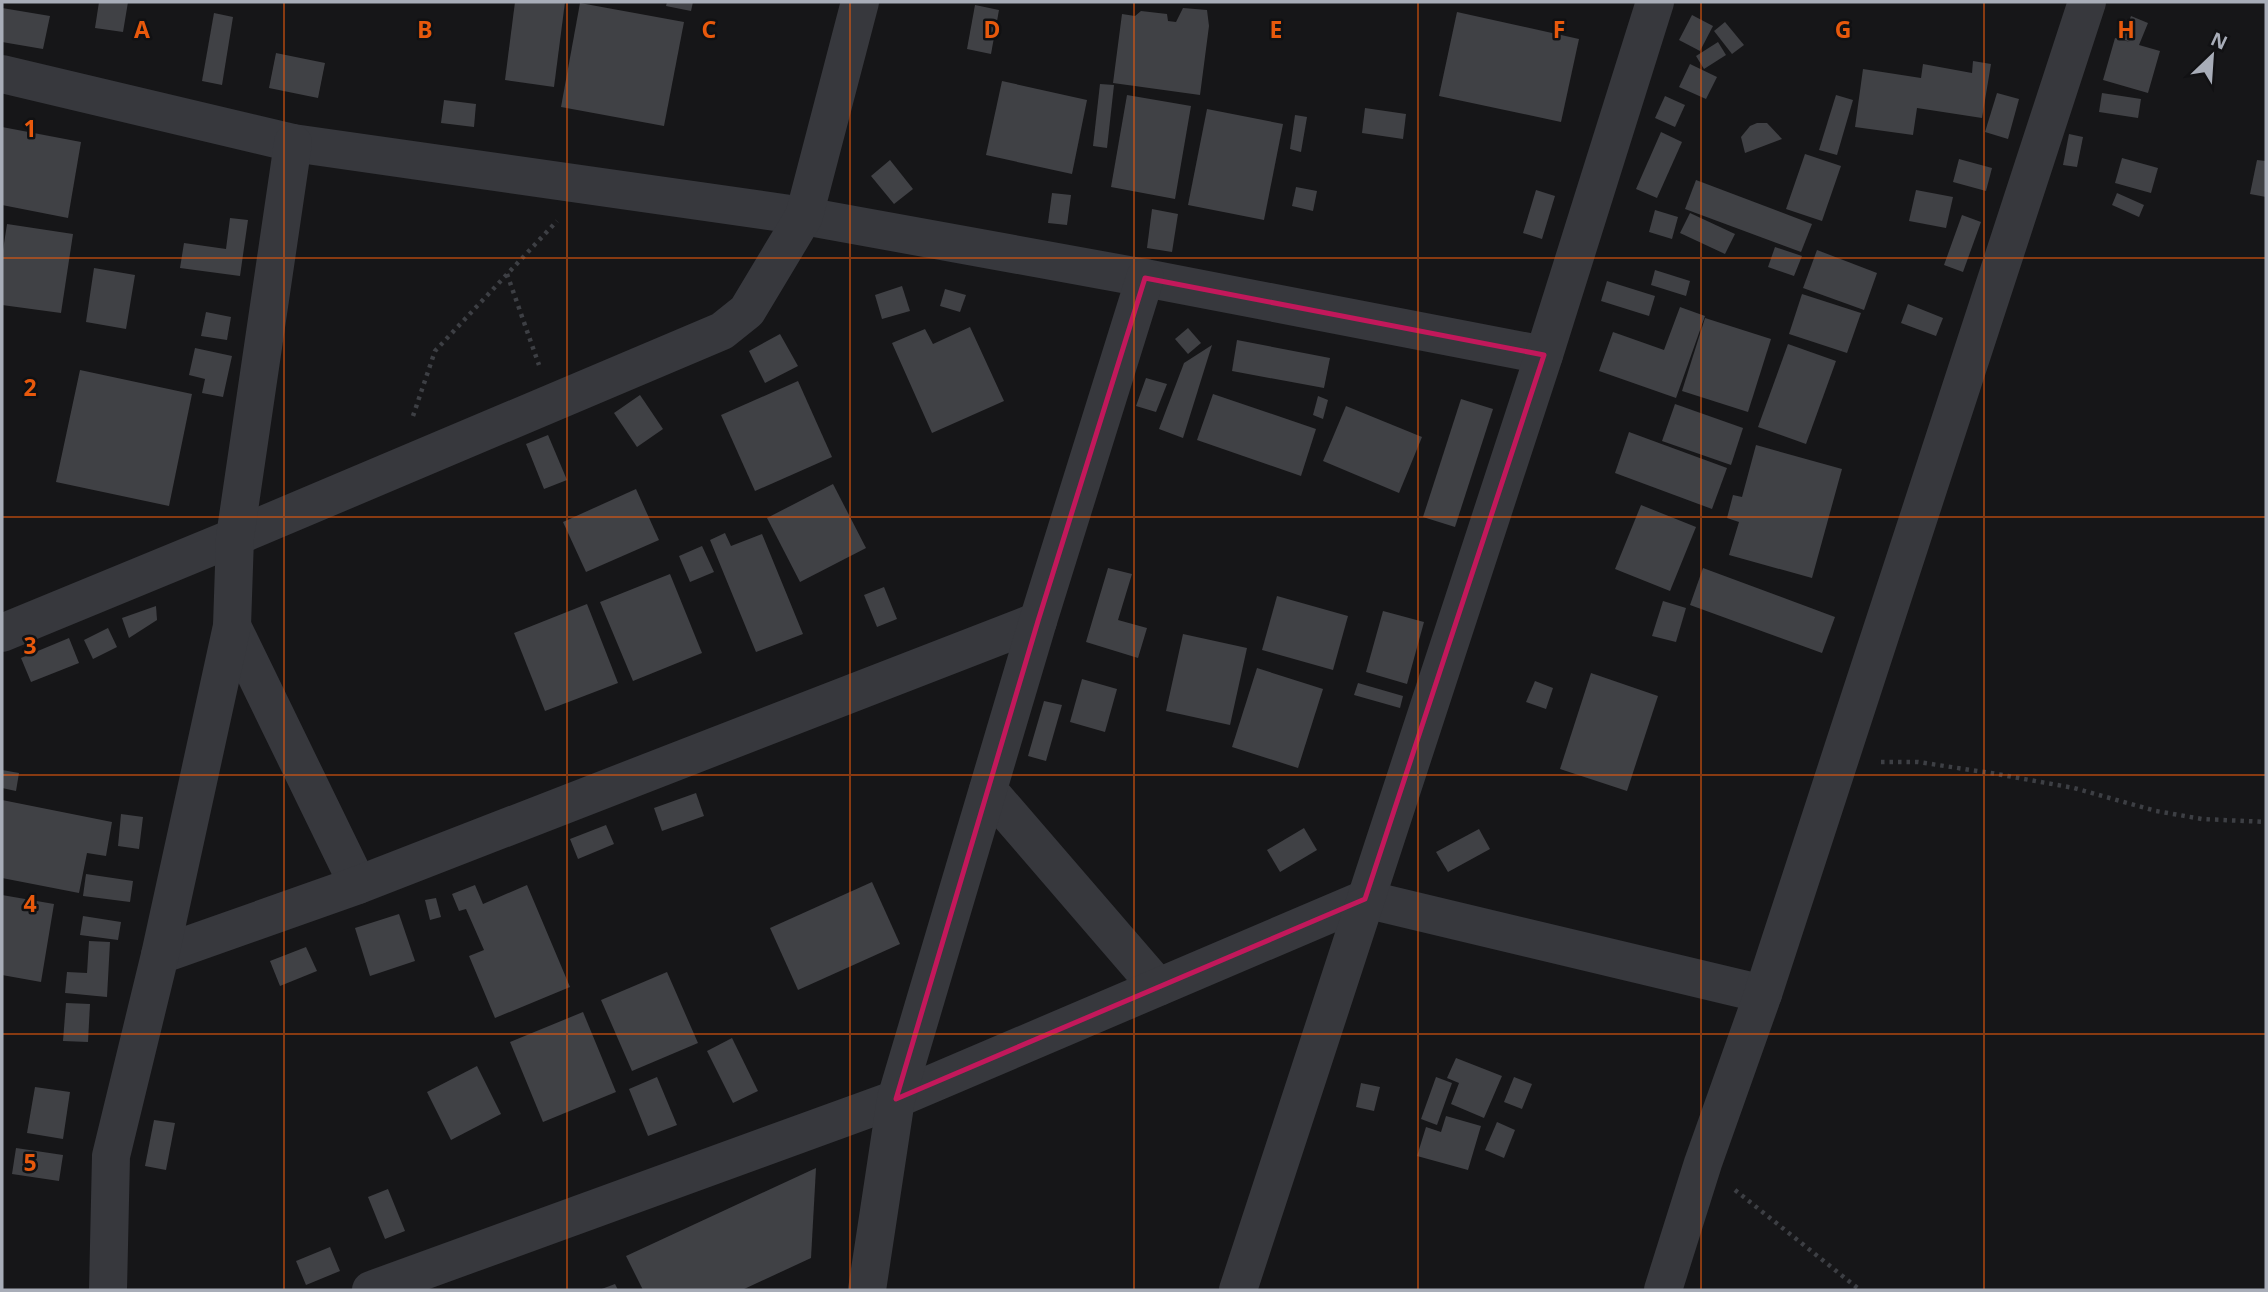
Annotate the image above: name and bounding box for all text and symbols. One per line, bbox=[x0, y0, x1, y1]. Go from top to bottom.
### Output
text: A bbox=[134, 13, 150, 45]
text: B bbox=[417, 13, 433, 45]
text: C bbox=[702, 13, 717, 45]
text: D bbox=[984, 13, 1000, 45]
text: E bbox=[1270, 13, 1282, 45]
text: F bbox=[1553, 13, 1565, 45]
text: G bbox=[1835, 13, 1851, 45]
text: H bbox=[2117, 13, 2135, 45]
north arrow bbox=[2177, 21, 2247, 91]
text: N bbox=[2207, 26, 2232, 56]
text: 1 bbox=[23, 112, 37, 144]
text: 2 bbox=[23, 371, 37, 403]
text: 3 bbox=[23, 629, 37, 661]
text: 4 bbox=[23, 887, 37, 919]
text: 5 bbox=[23, 1146, 37, 1178]

